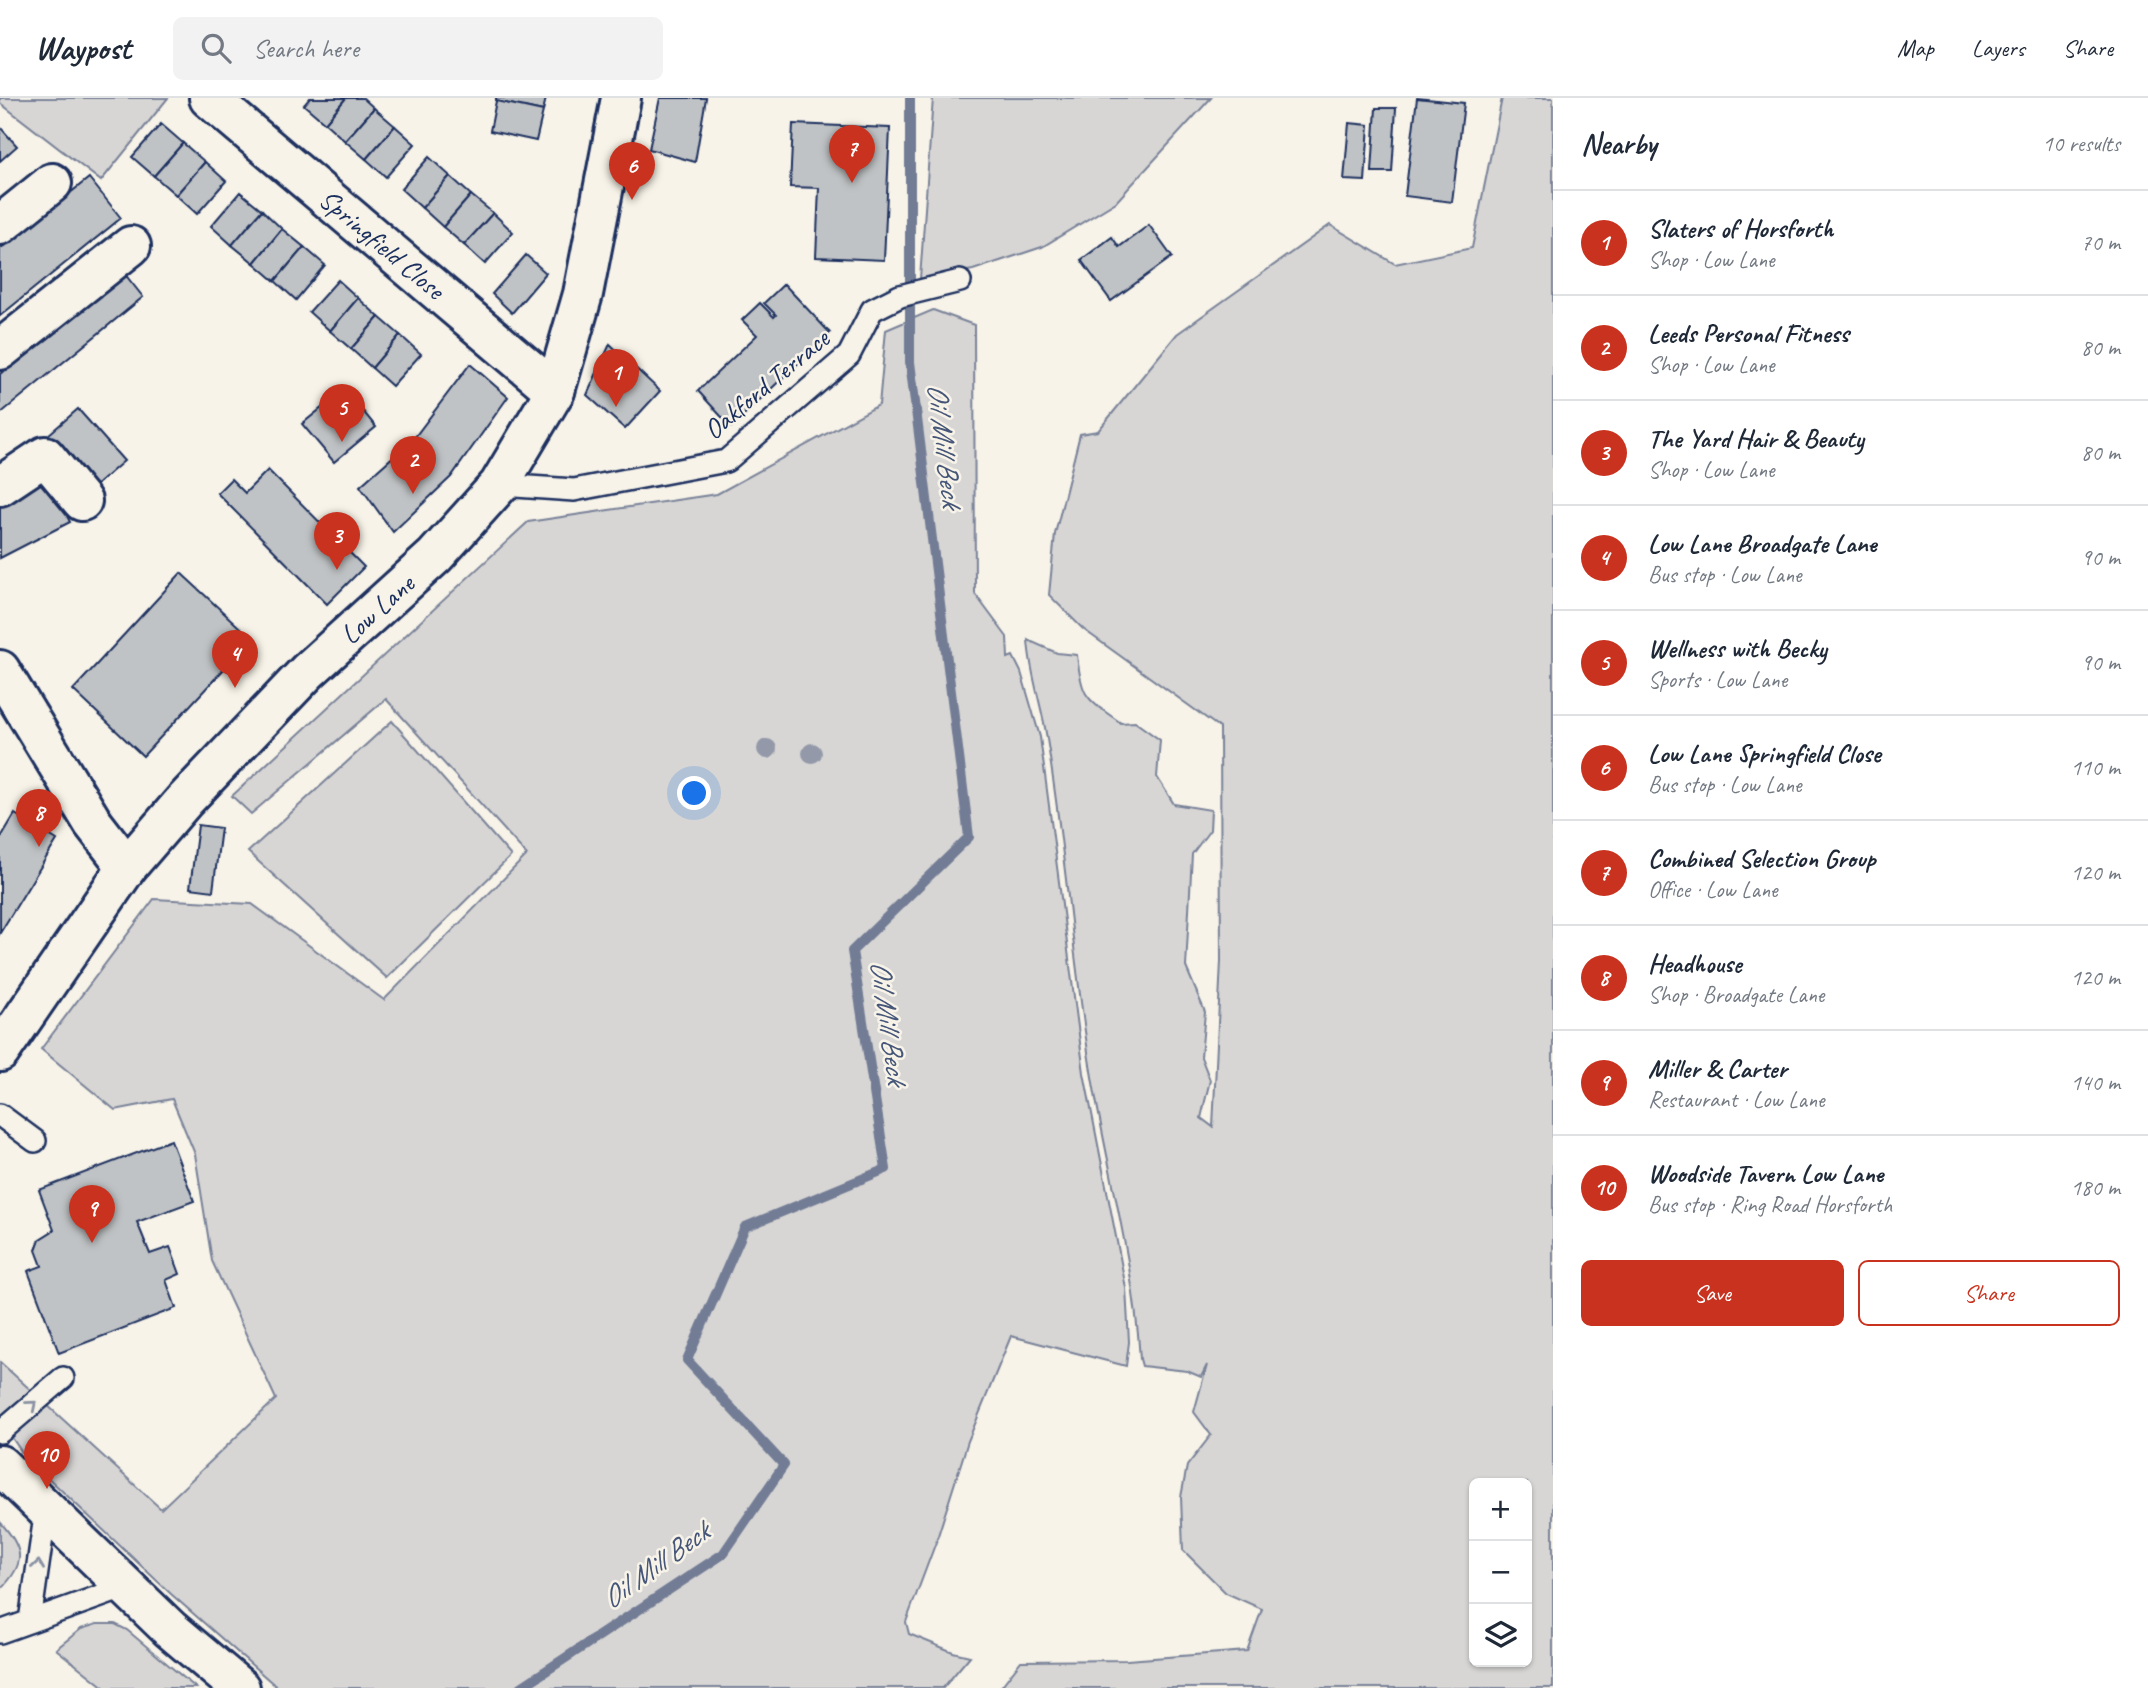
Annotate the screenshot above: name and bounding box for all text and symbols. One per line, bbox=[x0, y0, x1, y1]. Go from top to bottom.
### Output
search box bbox=[173, 17, 663, 80]
text: Waypost bbox=[35, 27, 131, 69]
icon: search bbox=[197, 29, 235, 67]
text: Search here bbox=[253, 32, 359, 65]
text: Map bbox=[1897, 33, 1934, 63]
text: Layers bbox=[1972, 33, 2025, 63]
text: Share bbox=[2063, 33, 2113, 63]
pin: 7 bbox=[829, 125, 875, 183]
text: Nearby bbox=[1581, 125, 1657, 163]
text: 10 results bbox=[2042, 129, 2120, 158]
pin: 6 bbox=[609, 142, 655, 200]
street label: Springfield Close bbox=[312, 181, 453, 308]
text: Slaters of Horsforth bbox=[1648, 212, 1833, 245]
text: 1 bbox=[1599, 228, 1609, 257]
text: 70 m bbox=[2081, 228, 2120, 257]
text: Shop · Low Lane bbox=[1648, 245, 1775, 274]
text: Leeds Personal Fitness bbox=[1648, 317, 1849, 350]
street label: Oakford Terrace bbox=[696, 320, 838, 447]
text: 2 bbox=[1599, 333, 1609, 362]
text: 80 m bbox=[2081, 333, 2120, 362]
pin: 1 bbox=[593, 349, 639, 407]
text: Shop · Low Lane bbox=[1648, 350, 1775, 379]
water label: Oil Mill Beck bbox=[919, 381, 972, 514]
pin: 5 bbox=[319, 384, 365, 442]
text: The Yard Hair & Beauty bbox=[1648, 422, 1864, 455]
pin: 2 bbox=[390, 436, 436, 494]
text: 3 bbox=[1599, 438, 1609, 467]
text: 80 m bbox=[2081, 438, 2120, 467]
text: Shop · Low Lane bbox=[1648, 455, 1775, 484]
pin: 3 bbox=[314, 512, 360, 570]
text: Low Lane Broadgate Lane bbox=[1648, 527, 1876, 560]
text: 4 bbox=[1599, 543, 1609, 572]
text: 90 m bbox=[2081, 543, 2120, 572]
text: Bus stop · Low Lane bbox=[1648, 560, 1802, 589]
street label: Low Lane bbox=[333, 565, 423, 651]
pin: 4 bbox=[212, 630, 258, 688]
text: Wellness with Becky bbox=[1648, 632, 1827, 665]
text: 5 bbox=[1599, 648, 1609, 677]
text: 90 m bbox=[2081, 648, 2120, 677]
text: Sports · Low Lane bbox=[1648, 665, 1787, 694]
text: Low Lane Springfield Close bbox=[1648, 737, 1880, 770]
text: 6 bbox=[1599, 753, 1609, 782]
text: 110 m bbox=[2071, 753, 2120, 782]
text: Bus stop · Low Lane bbox=[1648, 770, 1802, 799]
your location bbox=[677, 776, 711, 810]
pin: 8 bbox=[16, 789, 62, 847]
text: Combined Selection Group bbox=[1648, 842, 1875, 875]
text: 7 bbox=[1599, 858, 1609, 887]
text: 120 m bbox=[2071, 858, 2120, 887]
text: Office · Low Lane bbox=[1648, 875, 1778, 904]
text: Headhouse bbox=[1648, 947, 1742, 980]
water label: Oil Mill Beck bbox=[862, 958, 917, 1091]
text: 8 bbox=[1599, 963, 1609, 992]
text: 120 m bbox=[2071, 963, 2120, 992]
text: Shop · Broadgate Lane bbox=[1648, 980, 1824, 1009]
text: Miller & Carter bbox=[1648, 1052, 1787, 1085]
text: 9 bbox=[1599, 1068, 1609, 1097]
text: 140 m bbox=[2071, 1068, 2120, 1097]
text: Restaurant · Low Lane bbox=[1648, 1085, 1825, 1114]
text: Woodside Tavern Low Lane bbox=[1648, 1157, 1883, 1190]
text: 10 bbox=[1594, 1173, 1614, 1202]
text: 180 m bbox=[2071, 1173, 2120, 1202]
pin: 9 bbox=[69, 1185, 115, 1243]
text: Bus stop · Ring Road Horsforth bbox=[1648, 1190, 1892, 1219]
button: Save bbox=[1581, 1260, 1844, 1326]
button: Share bbox=[1858, 1260, 2120, 1326]
one-way arrow bbox=[23, 1401, 36, 1413]
pin: 10 bbox=[24, 1431, 70, 1489]
map controls bbox=[1469, 1478, 1532, 1667]
button: + bbox=[1469, 1478, 1532, 1541]
water label: Oil Mill Beck bbox=[593, 1510, 721, 1617]
button: − bbox=[1469, 1541, 1532, 1604]
one-way arrow bbox=[30, 1559, 45, 1571]
button: layers bbox=[1469, 1604, 1532, 1667]

